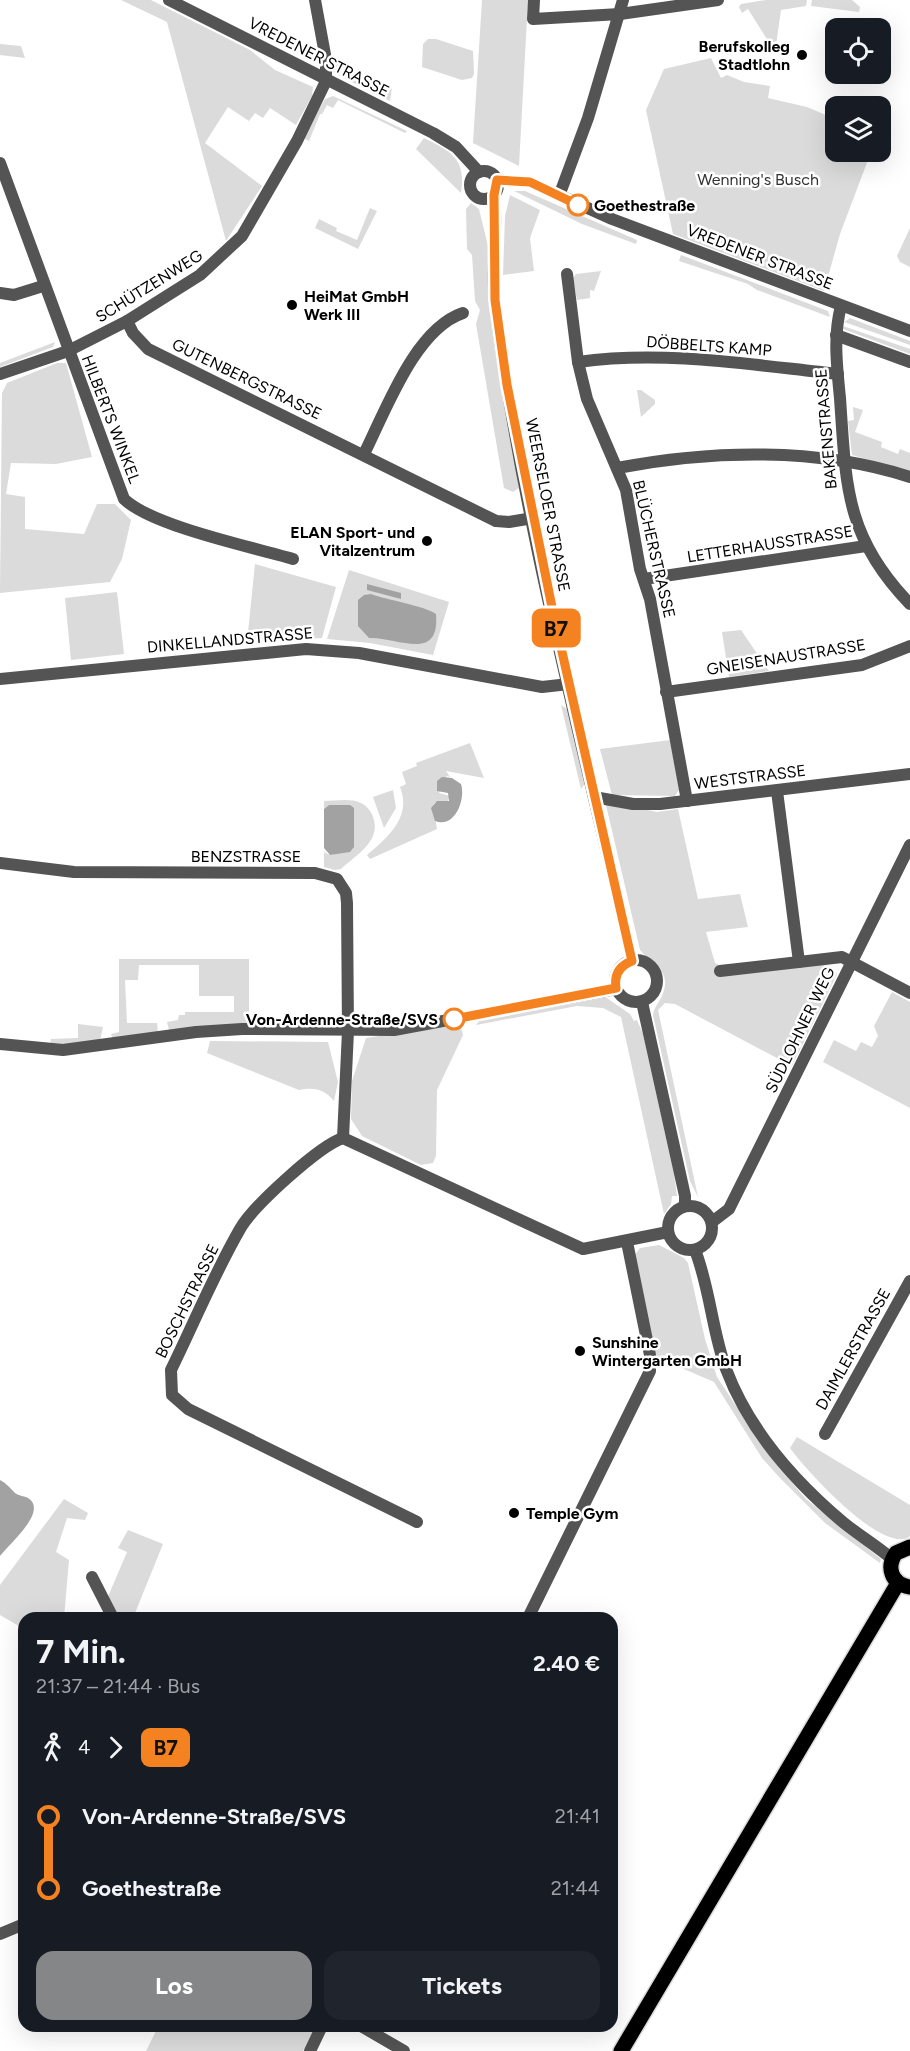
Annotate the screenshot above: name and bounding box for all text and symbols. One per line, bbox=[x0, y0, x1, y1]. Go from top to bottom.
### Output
street label: VREDENER STRASSE bbox=[245, 13, 393, 101]
map controls bbox=[825, 18, 891, 162]
button: locate bbox=[825, 18, 891, 84]
place label: Berufskolleg Stadtlohn bbox=[699, 37, 790, 74]
marker: Berufskolleg Stadtlohn bbox=[795, 48, 809, 62]
button: layers bbox=[825, 96, 891, 162]
park label: Wenning's Busch bbox=[697, 170, 819, 189]
marker: Goethestraße bbox=[567, 194, 589, 216]
place label: Goethestraße bbox=[594, 196, 695, 215]
street label: VREDENER STRASSE bbox=[684, 220, 836, 294]
street label: SCHÜTZENWEG bbox=[92, 245, 206, 327]
place label: HeiMat GmbH Werk III bbox=[304, 287, 409, 324]
marker: HeiMat GmbH Werk III bbox=[285, 298, 299, 312]
street label: DÖBBELTS KAMP bbox=[646, 332, 772, 360]
street label: GUTENBERGSTRASSE bbox=[169, 334, 325, 424]
street label: HILBERTS WINKEL bbox=[78, 352, 145, 487]
street label: BAKENSTRASSE bbox=[811, 368, 841, 490]
street label: WEERSELOER STRASSE bbox=[522, 417, 574, 593]
street label: BLÜCHERSTRASSE bbox=[629, 478, 679, 620]
street label: LETTERHAUSSTRASSE bbox=[686, 522, 854, 566]
place label: ELAN Sport- und Vitalzentrum bbox=[290, 523, 415, 560]
marker: ELAN Sport- und Vitalzentrum bbox=[420, 534, 434, 548]
line badge: B7 bbox=[529, 608, 583, 648]
text: B7 bbox=[544, 616, 568, 641]
street label: DINKELLANDSTRASSE bbox=[146, 623, 314, 657]
street label: GNEISENAUSTRASSE bbox=[705, 635, 867, 679]
street label: WESTSTRASSE bbox=[693, 761, 807, 793]
street label: BENZSTRASSE bbox=[191, 847, 301, 866]
street label: SÜDLOHNER WEG bbox=[761, 964, 839, 1096]
marker: Von-Ardenne-Straße/SVS bbox=[443, 1008, 465, 1030]
place label: Von-Ardenne-Straße/SVS bbox=[246, 1010, 438, 1029]
street label: BOSCHSTRASSE bbox=[151, 1241, 223, 1361]
street label: DAIMLERSTRASSE bbox=[812, 1285, 894, 1413]
place label: Sunshine Wintergarten GmbH bbox=[592, 1333, 742, 1370]
marker: Sunshine Wintergarten GmbH bbox=[573, 1344, 587, 1358]
place label: Temple Gym bbox=[526, 1504, 618, 1523]
marker: Temple Gym bbox=[507, 1506, 521, 1520]
text: 7 Min. bbox=[36, 1632, 126, 1671]
text: 2.40 € bbox=[533, 1650, 600, 1677]
text: 21:37 – 21:44 · Bus bbox=[36, 1674, 200, 1698]
icon: walk bbox=[36, 1731, 69, 1764]
icon: forward bbox=[99, 1731, 132, 1764]
text: 4 bbox=[78, 1735, 90, 1759]
text: B7 bbox=[153, 1735, 178, 1760]
text: Von-Ardenne-Straße/SVS bbox=[82, 1803, 346, 1830]
text: 21:41 bbox=[555, 1804, 600, 1828]
text: Goethestraße bbox=[82, 1875, 221, 1902]
text: 21:44 bbox=[551, 1876, 600, 1900]
button: Los bbox=[36, 1951, 312, 2020]
button: Tickets bbox=[324, 1951, 600, 2020]

